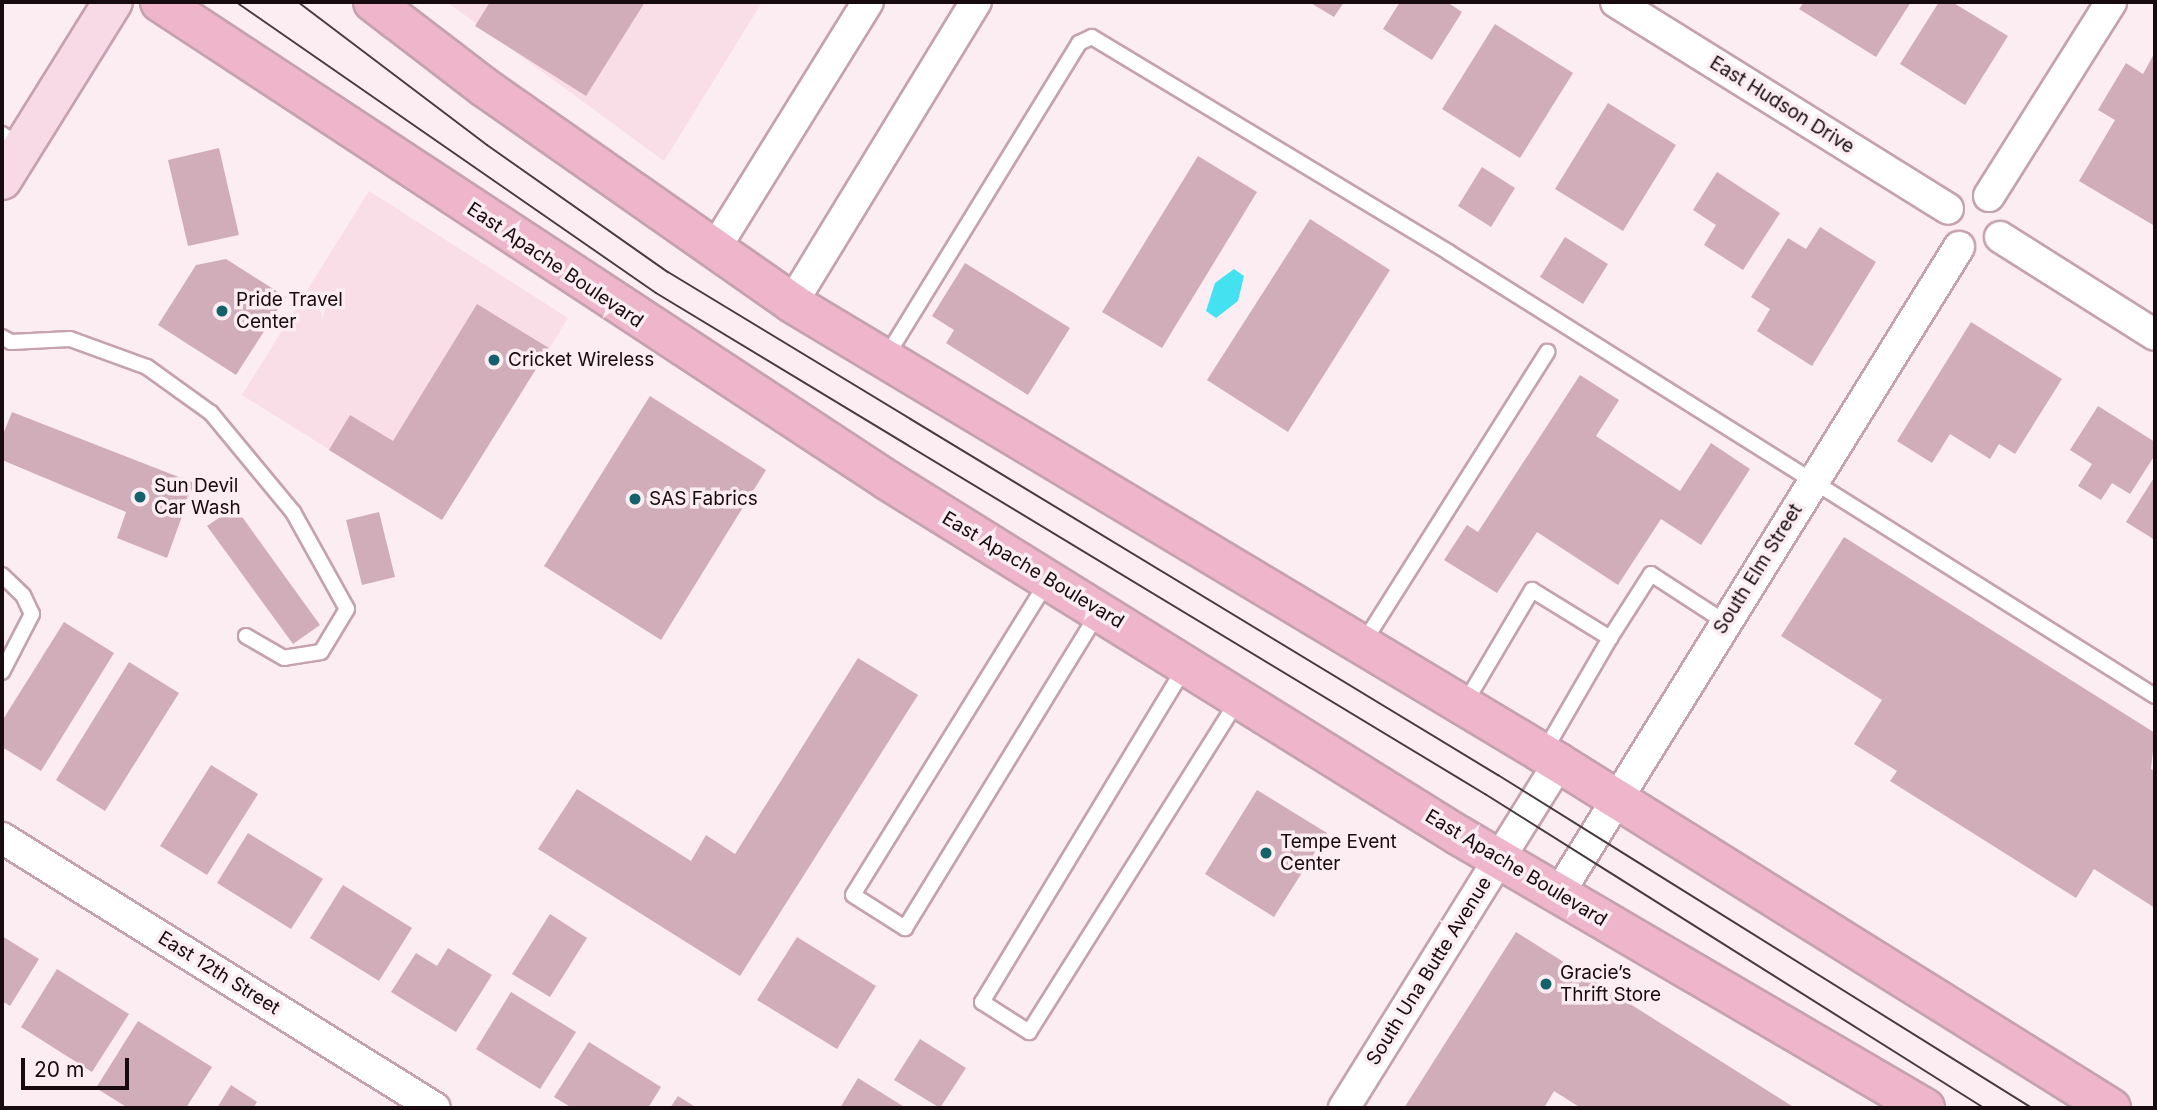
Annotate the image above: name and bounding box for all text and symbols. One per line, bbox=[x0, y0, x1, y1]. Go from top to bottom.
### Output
street label: East Hudson Drive bbox=[1706, 51, 1858, 159]
street label: East Apache Boulevard bbox=[462, 197, 648, 333]
place label: Pride Travel Center bbox=[236, 289, 343, 333]
marker: Pride Travel Center bbox=[214, 303, 230, 319]
place label: Cricket Wireless bbox=[508, 349, 654, 371]
marker: Cricket Wireless bbox=[486, 352, 502, 368]
place label: Sun Devil Car Wash bbox=[154, 475, 241, 519]
place label: SAS Fabrics bbox=[649, 488, 758, 510]
marker: Sun Devil Car Wash bbox=[132, 489, 148, 505]
marker: SAS Fabrics bbox=[627, 491, 643, 507]
street label: South Elm Street bbox=[1709, 500, 1807, 638]
street label: East Apache Boulevard bbox=[938, 507, 1128, 633]
street label: East Apache Boulevard bbox=[1421, 805, 1611, 931]
place label: Tempe Event Center bbox=[1280, 831, 1397, 875]
marker: Tempe Event Center bbox=[1258, 845, 1274, 861]
street label: South Una Butte Avenue bbox=[1362, 873, 1496, 1069]
street label: East 12th Street bbox=[154, 926, 284, 1020]
place label: Gracie’s Thrift Store bbox=[1560, 962, 1661, 1006]
marker: Gracie’s Thrift Store bbox=[1538, 976, 1554, 992]
scale bar bbox=[24, 1044, 133, 1088]
text: 20 m bbox=[34, 1057, 84, 1082]

